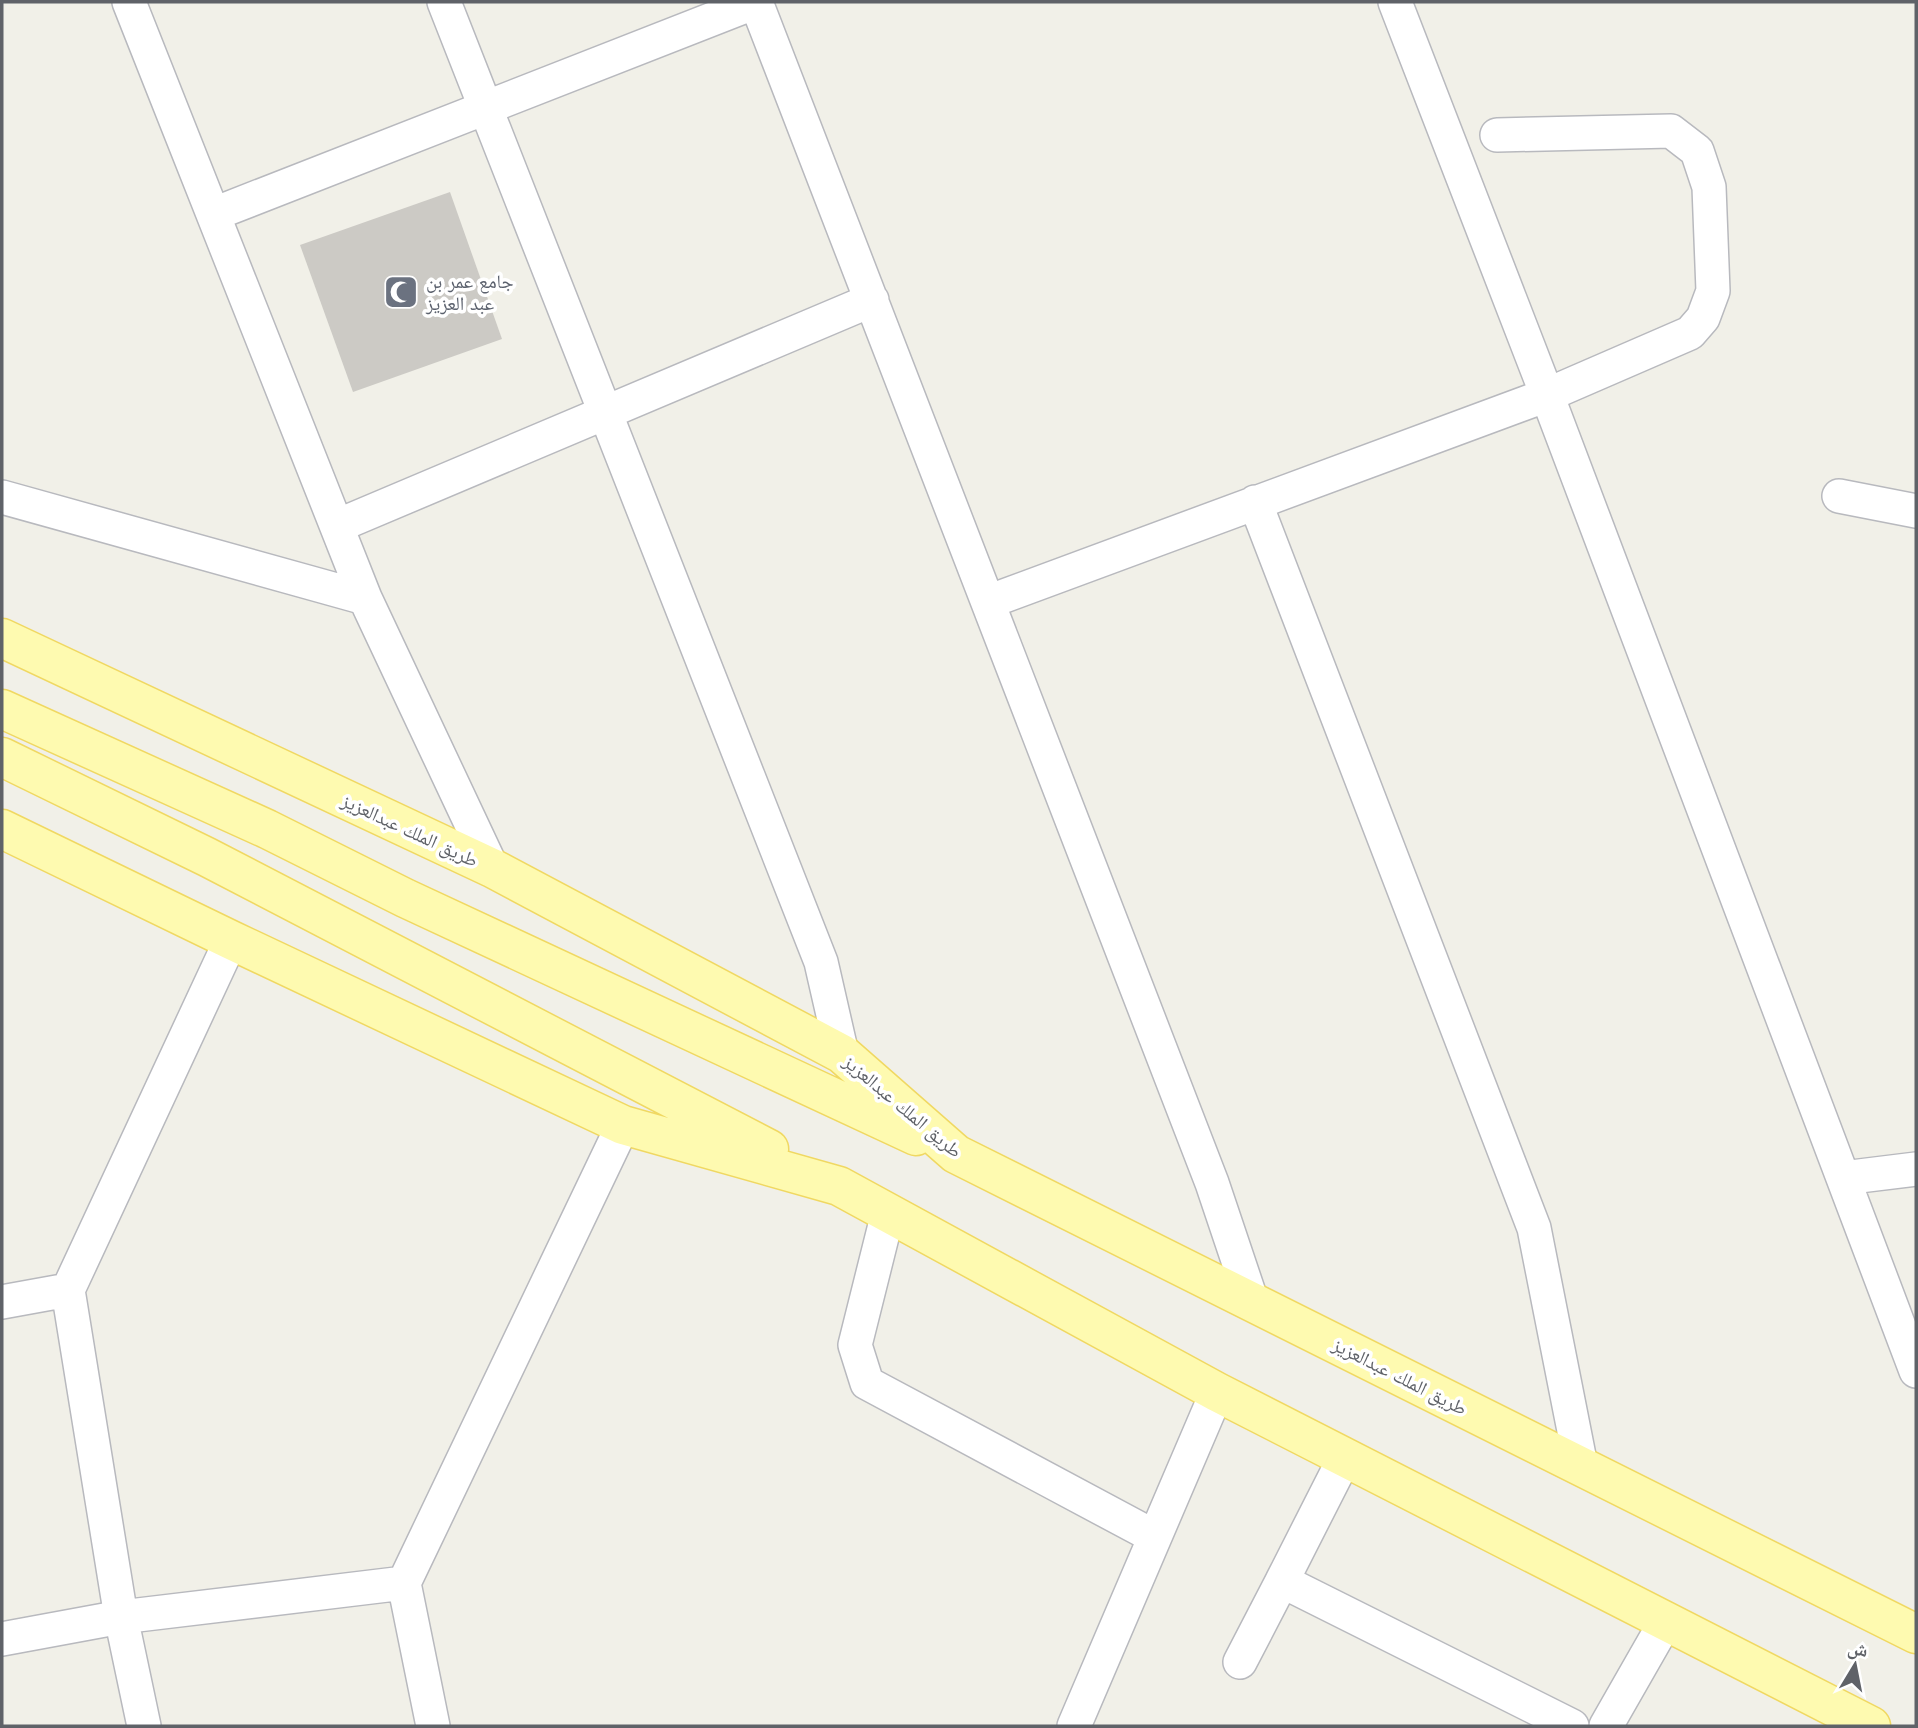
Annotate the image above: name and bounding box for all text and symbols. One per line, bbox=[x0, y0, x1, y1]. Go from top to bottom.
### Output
place label: جامع عمر بن عبد العزيز bbox=[425, 268, 513, 317]
mosque icon: جامع عمر بن عبد العزيز bbox=[382, 273, 420, 311]
street label: طريق الملك عبدالعزيز bbox=[336, 787, 482, 874]
street label: طريق الملك عبدالعزيز bbox=[837, 1048, 968, 1164]
street label: طريق الملك عبدالعزيز bbox=[1327, 1330, 1472, 1422]
north arrow bbox=[1820, 1630, 1890, 1700]
text: ش bbox=[1846, 1634, 1870, 1664]

